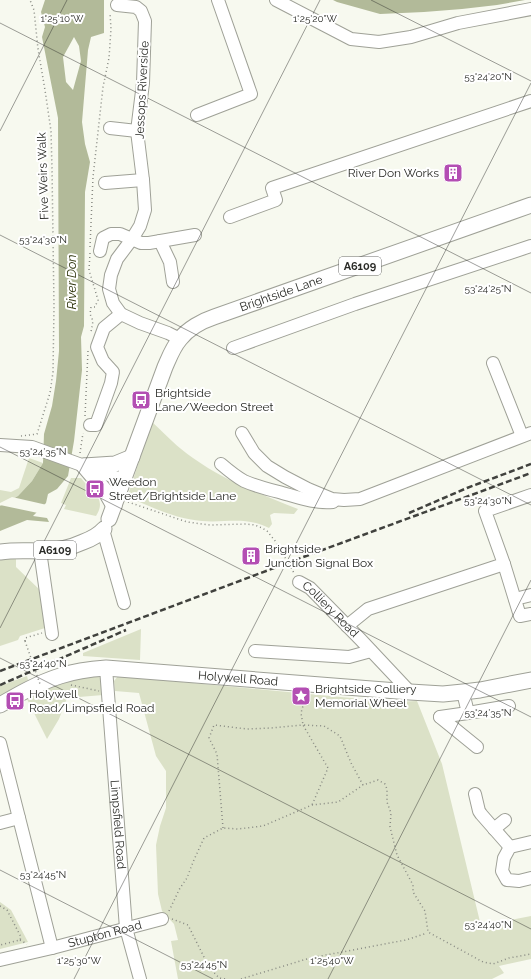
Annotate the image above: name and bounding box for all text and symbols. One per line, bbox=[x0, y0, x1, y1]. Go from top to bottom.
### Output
text: 1°25'10"W bbox=[40, 13, 84, 24]
text: 1°25'20"W bbox=[293, 13, 338, 24]
street label: Jessops Riverside bbox=[132, 40, 152, 140]
text: 53°24'20"N bbox=[464, 71, 512, 82]
street label: Five Weirs Walk bbox=[34, 131, 52, 220]
building icon: River Don Works bbox=[442, 162, 464, 184]
place label: River Don Works bbox=[348, 166, 439, 180]
text: 53°24'30"N bbox=[19, 234, 67, 245]
water label: River Don bbox=[64, 254, 79, 310]
road number: A6109 bbox=[339, 257, 381, 275]
street label: Brightside Lane bbox=[238, 272, 324, 314]
text: 53°24'25"N bbox=[464, 283, 512, 294]
place label: Brightside Lane/Weedon Street bbox=[155, 386, 274, 414]
bus stop icon: Brightside Lane/Weedon Street bbox=[130, 389, 152, 411]
text: 53°24'35"N bbox=[19, 446, 67, 457]
place label: Weedon Street/Brightside Lane bbox=[109, 475, 236, 503]
bus stop icon: Weedon Street/Brightside Lane bbox=[84, 478, 106, 500]
text: 53°24'30"N bbox=[464, 495, 512, 506]
road number: A6109 bbox=[34, 541, 76, 559]
place label: Brightside Junction Signal Box bbox=[265, 542, 373, 570]
building icon: Brightside Junction Signal Box bbox=[240, 545, 262, 567]
street label: Colliery Road bbox=[300, 578, 361, 640]
text: 53°24'40"N bbox=[19, 658, 67, 669]
street label: Holywell Road bbox=[198, 668, 278, 689]
place label: Brightside Colliery Memorial Wheel bbox=[315, 682, 417, 710]
place icon: Brightside Colliery Memorial Wheel bbox=[290, 685, 312, 707]
place label: Holywell Road/Limpsfield Road bbox=[29, 687, 155, 715]
bus stop icon: Holywell Road/Limpsfield Road bbox=[4, 690, 26, 712]
text: 53°24'35"N bbox=[464, 707, 512, 718]
street label: Limpsfield Road bbox=[108, 779, 128, 870]
text: 53°24'45"N bbox=[20, 869, 66, 880]
street label: Stupton Road bbox=[66, 918, 143, 950]
text: 53°24'40"N bbox=[464, 919, 512, 930]
text: 1°25'30"W bbox=[57, 955, 102, 966]
text: 1°25'40"W bbox=[310, 955, 354, 966]
text: 53°24'45"N bbox=[181, 959, 227, 970]

